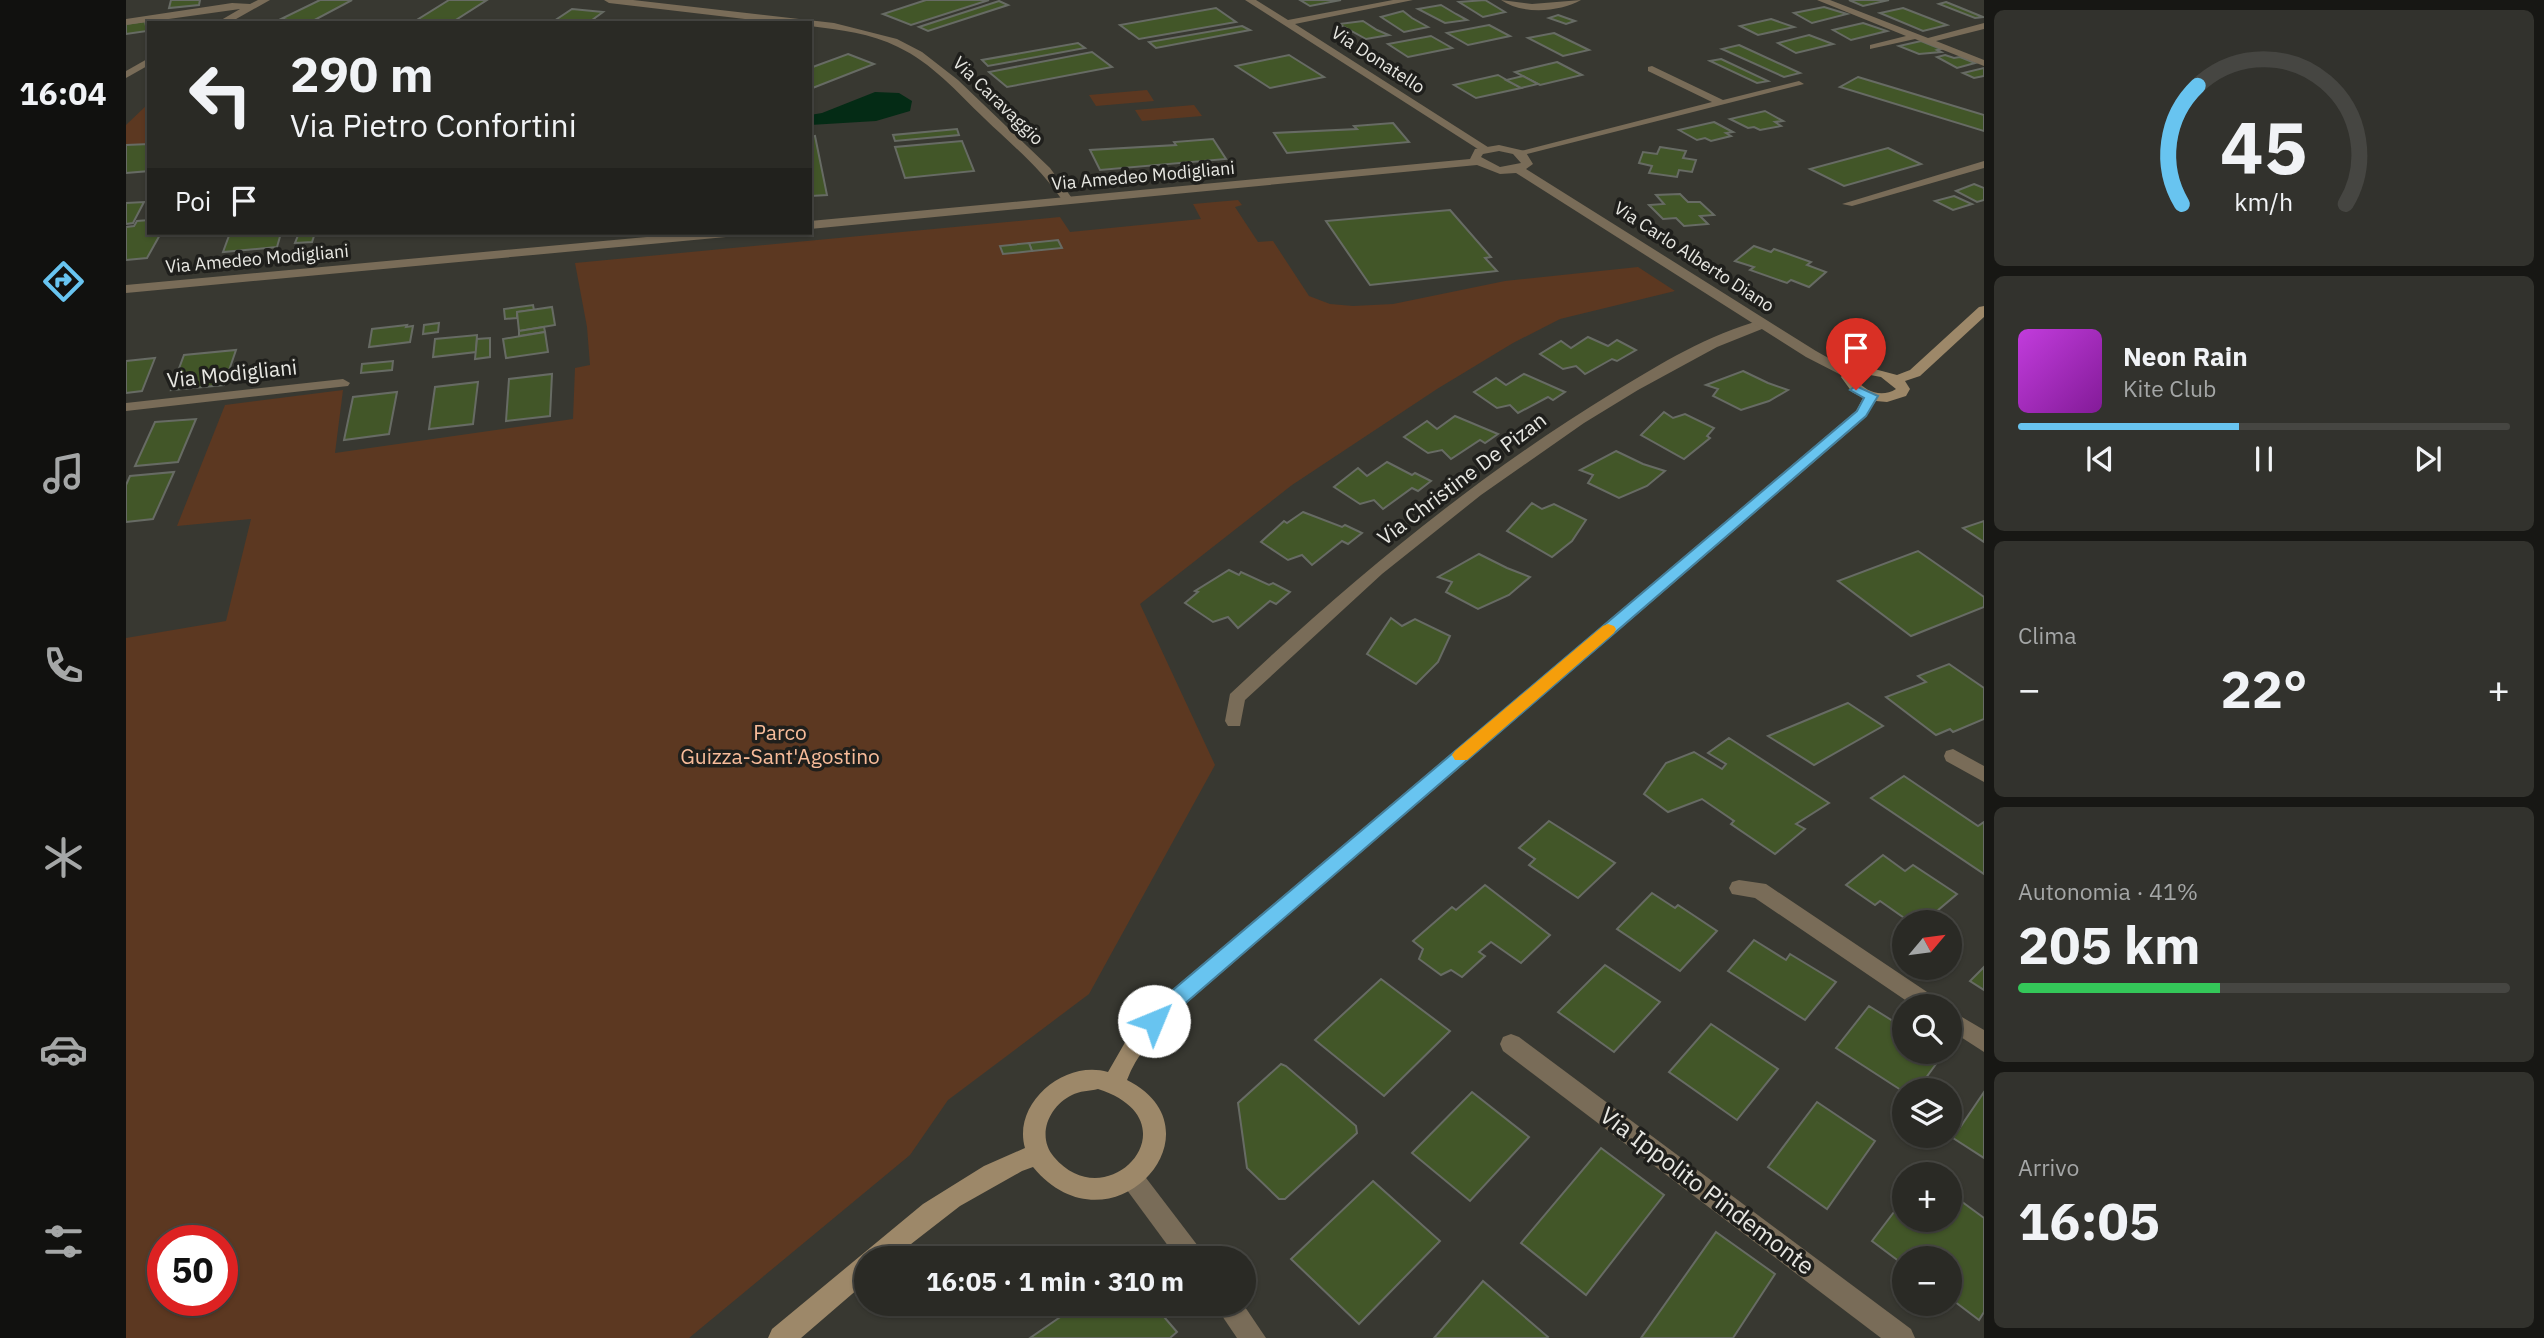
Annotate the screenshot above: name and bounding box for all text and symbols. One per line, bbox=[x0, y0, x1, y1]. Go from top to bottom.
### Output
street label: Via Donatello bbox=[1327, 21, 1430, 98]
text: 290 m bbox=[290, 42, 434, 105]
icon: left bbox=[175, 49, 266, 140]
street label: Via Caravaggio bbox=[948, 51, 1049, 150]
text: 16:04 bbox=[19, 72, 107, 114]
text: 45 bbox=[2220, 99, 2308, 194]
text: Via Pietro Confortini bbox=[290, 104, 577, 146]
street label: Via Amedeo Modigliani bbox=[1050, 156, 1236, 195]
icon: arrive bbox=[225, 182, 263, 220]
text: Poi bbox=[175, 184, 211, 218]
text: km/h bbox=[2235, 185, 2293, 218]
street label: Via Carlo Alberto Diano bbox=[1610, 196, 1779, 317]
street label: Via Amedeo Modigliani bbox=[164, 239, 350, 278]
icon: directions bbox=[39, 257, 88, 306]
pin bbox=[1826, 318, 1886, 390]
icon: arrive bbox=[1837, 329, 1875, 367]
text: Neon Rain bbox=[2123, 339, 2248, 373]
street label: Via Modigliani bbox=[165, 352, 298, 394]
text: Kite Club bbox=[2123, 373, 2216, 403]
street label: Via Christine De Pizan bbox=[1371, 405, 1552, 551]
icon: previous bbox=[2081, 440, 2119, 478]
icon: pause bbox=[2245, 440, 2283, 478]
icon: next bbox=[2409, 440, 2447, 478]
icon: music bbox=[39, 449, 88, 498]
text: Clima bbox=[2018, 620, 2077, 650]
icon: phone bbox=[39, 641, 88, 690]
text: 22° bbox=[2221, 655, 2307, 722]
text: − bbox=[2018, 664, 2041, 713]
text: + bbox=[2487, 664, 2510, 713]
park label: Parco Guizza-Sant'Agostino bbox=[680, 718, 880, 770]
icon: climate bbox=[39, 833, 88, 882]
text: Autonomia · 41% bbox=[2018, 876, 2198, 906]
north arrow bbox=[1892, 910, 1962, 980]
map controls bbox=[1892, 910, 1962, 1316]
text: 205 km bbox=[2018, 911, 2200, 978]
position arrow bbox=[1117, 984, 1191, 1058]
button: search bbox=[1892, 994, 1962, 1064]
icon: car bbox=[39, 1025, 88, 1074]
button: layers bbox=[1892, 1078, 1962, 1148]
street label: Via Ippolito Pindemonte bbox=[1594, 1099, 1821, 1281]
text: Arrivo bbox=[2018, 1152, 2079, 1182]
button: + bbox=[1892, 1162, 1962, 1232]
text: 16:05 bbox=[2018, 1187, 2160, 1254]
icon: filters bbox=[39, 1217, 88, 1266]
speed limit sign: 50 bbox=[147, 1225, 238, 1316]
button: − bbox=[1892, 1246, 1962, 1316]
text: 16:05 · 1 min · 310 m bbox=[926, 1264, 1184, 1298]

